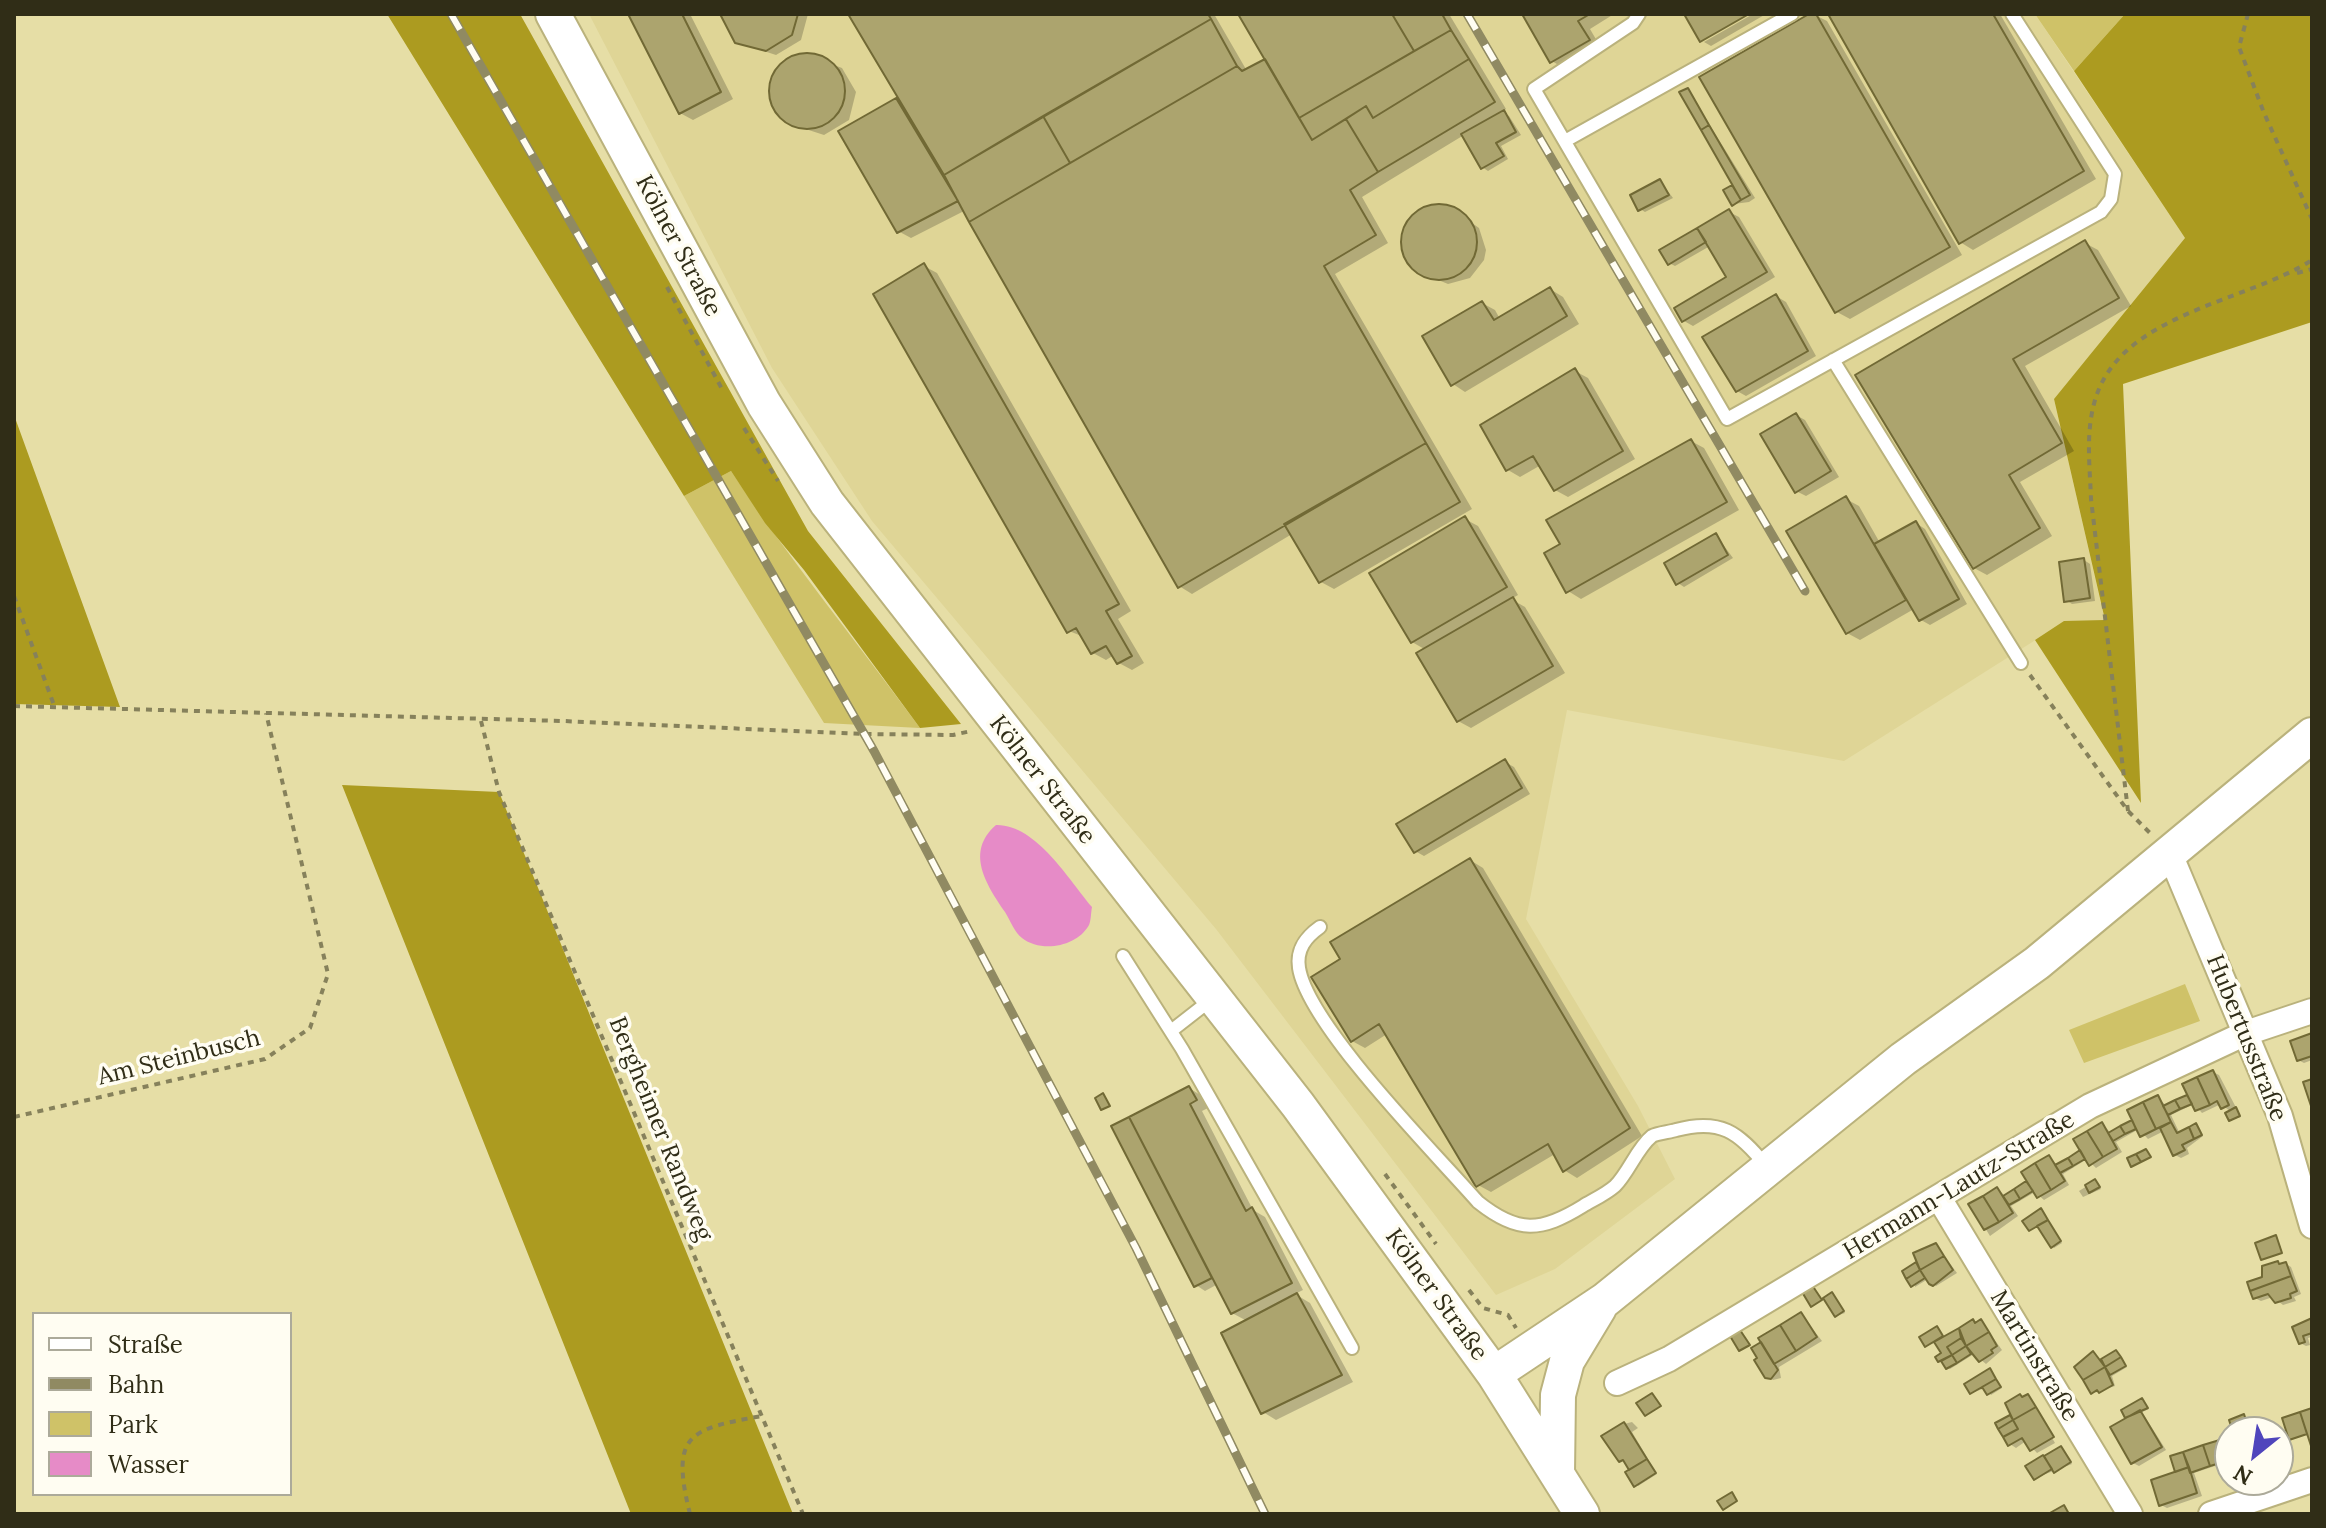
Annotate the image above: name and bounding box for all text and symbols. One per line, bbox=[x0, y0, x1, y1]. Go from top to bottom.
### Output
street label: Kölner Straße bbox=[629, 171, 727, 321]
street label: Kölner Straße bbox=[983, 710, 1101, 850]
street label: Hubertusstraße bbox=[2199, 950, 2293, 1126]
street label: Bergheimer Randweg bbox=[602, 1013, 718, 1245]
street label: Am Steinbusch bbox=[95, 1024, 263, 1092]
street label: Hermann-Lautz-Straße bbox=[1838, 1106, 2080, 1266]
street label: Kölner Straße bbox=[1379, 1224, 1493, 1366]
street label: Martinstraße bbox=[1984, 1285, 2084, 1427]
legend bbox=[32, 1312, 292, 1496]
text: Straße bbox=[108, 1329, 183, 1360]
text: Bahn bbox=[108, 1369, 164, 1400]
text: Park bbox=[108, 1409, 158, 1440]
north arrow bbox=[2214, 1416, 2294, 1496]
text: Wasser bbox=[108, 1449, 189, 1480]
text: N bbox=[2229, 1459, 2257, 1491]

